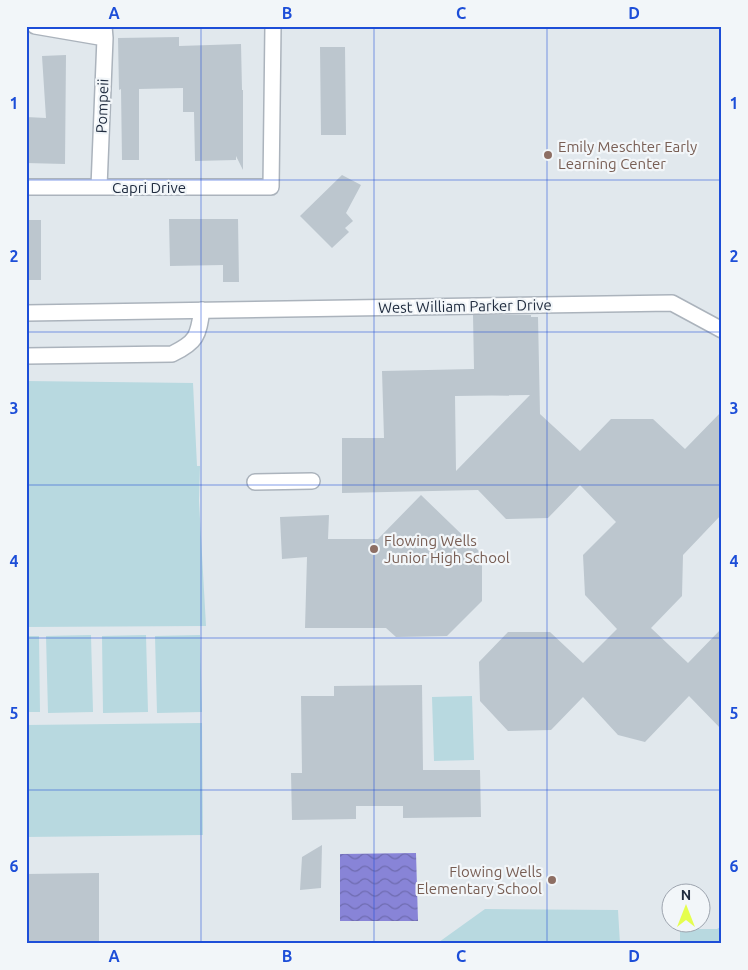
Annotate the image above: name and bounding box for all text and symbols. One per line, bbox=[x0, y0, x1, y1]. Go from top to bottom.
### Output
text: A bbox=[108, 4, 120, 22]
text: B bbox=[282, 4, 292, 22]
text: C bbox=[456, 4, 466, 22]
text: D bbox=[628, 4, 640, 22]
street label: Pompeii bbox=[93, 78, 111, 134]
text: 1 bbox=[9, 94, 19, 112]
text: 1 bbox=[729, 94, 739, 112]
place label: Emily Meschter Early Learning Center bbox=[558, 138, 697, 172]
marker: Emily Meschter Early Learning Center bbox=[542, 149, 554, 161]
street label: Capri Drive bbox=[112, 179, 186, 196]
text: 2 bbox=[9, 247, 19, 265]
text: 2 bbox=[729, 247, 739, 265]
street label: West William Parker Drive bbox=[378, 296, 552, 316]
text: 3 bbox=[9, 399, 19, 417]
text: 3 bbox=[729, 399, 739, 417]
place label: Flowing Wells Junior High School bbox=[384, 532, 510, 566]
marker: Flowing Wells Junior High School bbox=[368, 543, 380, 555]
text: 4 bbox=[9, 552, 19, 570]
text: 4 bbox=[729, 552, 739, 570]
text: 5 bbox=[9, 704, 19, 722]
text: 5 bbox=[729, 704, 739, 722]
text: 6 bbox=[9, 857, 19, 875]
text: 6 bbox=[729, 857, 739, 875]
place label: Flowing Wells Elementary School bbox=[416, 863, 542, 897]
marker: Flowing Wells Elementary School bbox=[546, 874, 558, 886]
north arrow bbox=[660, 882, 710, 932]
text: N bbox=[681, 887, 691, 903]
text: A bbox=[108, 947, 120, 965]
text: B bbox=[282, 947, 292, 965]
text: C bbox=[456, 947, 466, 965]
text: D bbox=[628, 947, 640, 965]

